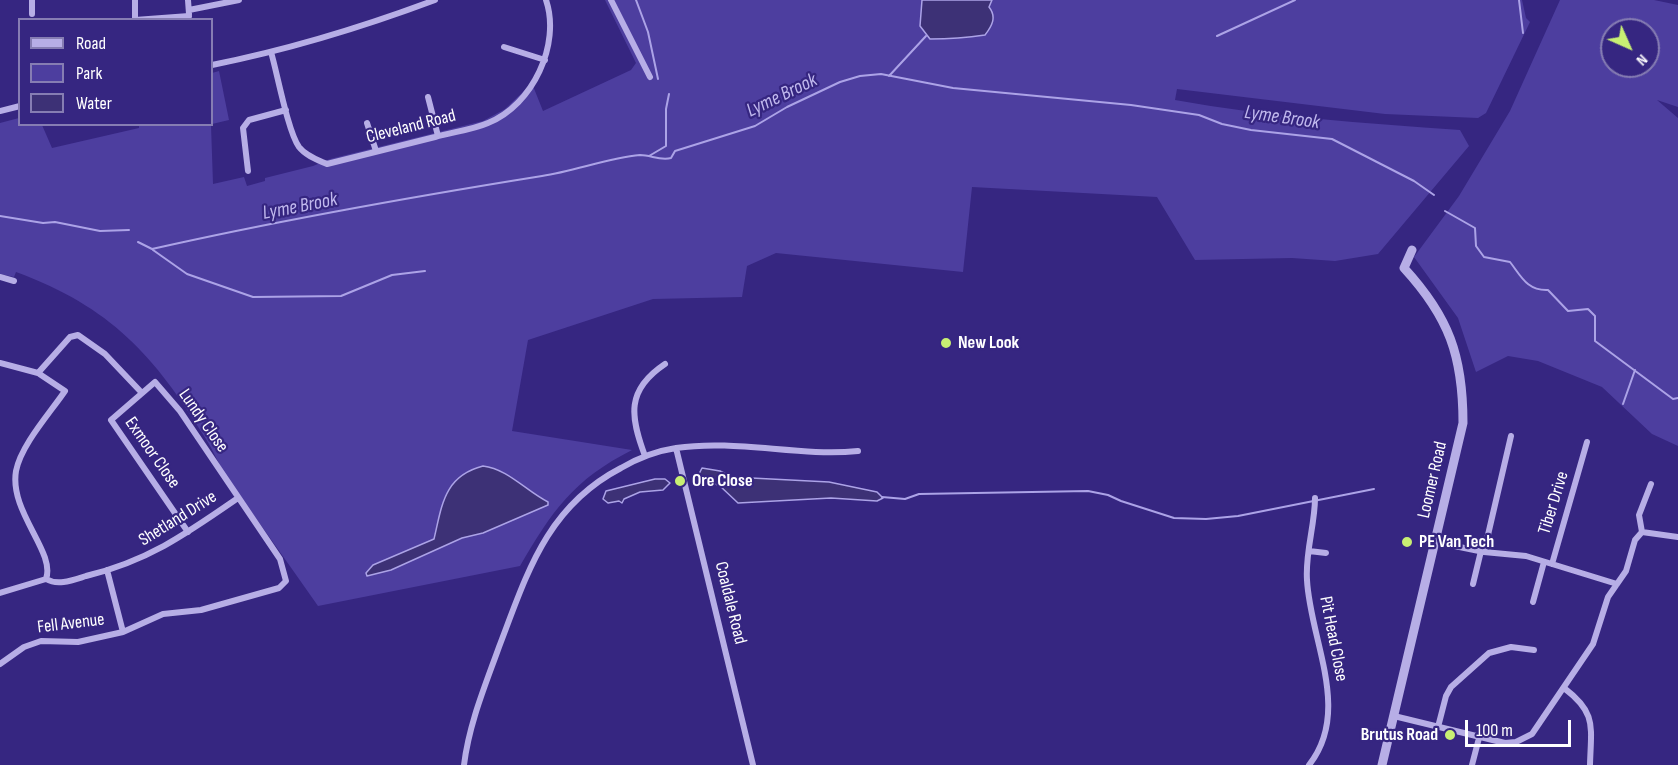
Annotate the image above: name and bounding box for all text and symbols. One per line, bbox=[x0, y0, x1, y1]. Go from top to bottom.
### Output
legend bbox=[18, 18, 213, 126]
north arrow bbox=[1600, 18, 1660, 78]
text: Road bbox=[76, 33, 106, 54]
text: N bbox=[1632, 50, 1651, 69]
text: Park bbox=[76, 63, 102, 84]
water label: Lyme Brook bbox=[743, 69, 821, 123]
text: Water bbox=[76, 93, 112, 114]
water label: Lyme Brook bbox=[1243, 101, 1321, 135]
street label: Cleveland Road bbox=[364, 105, 458, 149]
water label: Lyme Brook bbox=[261, 188, 339, 226]
place label: New Look bbox=[958, 332, 1019, 354]
marker: New Look bbox=[939, 336, 953, 350]
street label: Lundy Close bbox=[173, 385, 233, 457]
street label: Exmoor Close bbox=[120, 413, 184, 493]
street label: Loomer Road bbox=[1414, 439, 1452, 521]
street label: Tiber Drive bbox=[1534, 469, 1574, 537]
place label: Ore Close bbox=[692, 470, 753, 492]
marker: Ore Close bbox=[673, 474, 687, 488]
street label: Shetland Drive bbox=[135, 487, 221, 551]
place label: PE Van Tech bbox=[1419, 531, 1494, 553]
marker: PE Van Tech bbox=[1400, 535, 1414, 549]
street label: Coaldale Road bbox=[709, 560, 751, 646]
street label: Pit Head Close bbox=[1314, 595, 1352, 683]
street label: Fell Avenue bbox=[36, 609, 106, 639]
scale bar bbox=[1468, 708, 1574, 746]
text: 100 m bbox=[1476, 720, 1513, 741]
place label: Brutus Road bbox=[1361, 724, 1438, 746]
marker: Brutus Road bbox=[1443, 728, 1457, 742]

